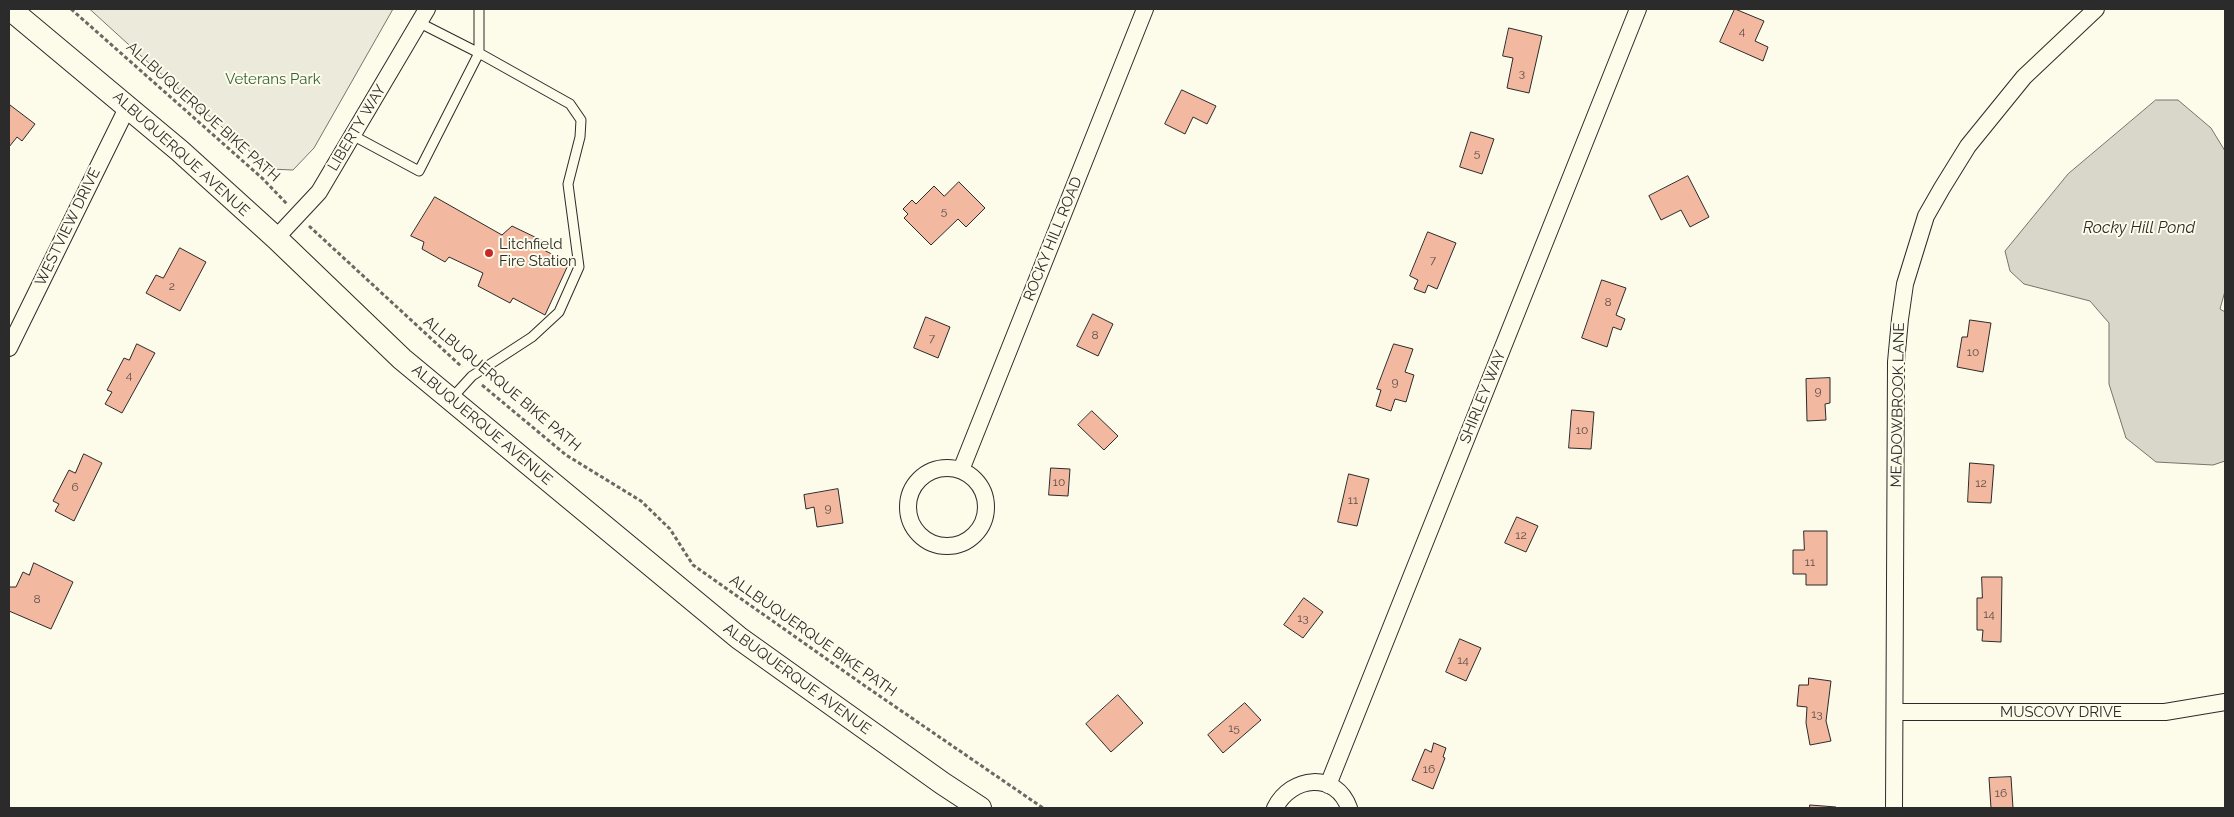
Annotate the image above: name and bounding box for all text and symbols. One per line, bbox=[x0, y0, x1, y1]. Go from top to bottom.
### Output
house number: 4 bbox=[1739, 24, 1745, 38]
street label: ALLBUQUERQUE BIKE PATH bbox=[123, 38, 283, 186]
house number: 3 bbox=[1519, 66, 1525, 80]
park label: Veterans Park bbox=[225, 70, 321, 88]
street label: LIBERTY WAY bbox=[324, 82, 390, 174]
street label: ALBUQUERQUE AVENUE bbox=[109, 88, 253, 220]
house number: 5 bbox=[1474, 146, 1480, 160]
street label: WESTVIEW DRIVE bbox=[32, 165, 104, 289]
street label: ROCKY HILL ROAD bbox=[1020, 174, 1086, 304]
house number: 5 bbox=[941, 204, 947, 218]
water label: Rocky Hill Pond bbox=[2083, 218, 2195, 238]
place label: Litchfield Fire Station bbox=[499, 235, 577, 270]
marker: Litchfield Fire Station bbox=[483, 247, 495, 259]
house number: 7 bbox=[1430, 253, 1436, 267]
house number: 2 bbox=[169, 279, 175, 293]
house number: 8 bbox=[1604, 295, 1612, 309]
street label: ALLBUQUERQUE BIKE PATH bbox=[420, 313, 584, 455]
street label: MEADOWBROOK LANE bbox=[1888, 322, 1908, 488]
house number: 8 bbox=[1091, 328, 1099, 342]
house number: 7 bbox=[929, 331, 935, 345]
house number: 10 bbox=[1967, 345, 1979, 359]
street label: SHIRLEY WAY bbox=[1456, 348, 1510, 446]
street label: ALBUQUERQUE AVENUE bbox=[408, 361, 556, 489]
house number: 4 bbox=[126, 368, 132, 382]
house number: 9 bbox=[1391, 375, 1399, 389]
house number: 9 bbox=[1814, 384, 1822, 398]
house number: 10 bbox=[1576, 423, 1588, 437]
house number: 10 bbox=[1053, 475, 1065, 489]
house number: 12 bbox=[1975, 476, 1987, 490]
house number: 6 bbox=[71, 480, 79, 494]
house number: 11 bbox=[1348, 493, 1358, 507]
house number: 9 bbox=[824, 501, 832, 515]
house number: 12 bbox=[1515, 528, 1527, 542]
house number: 11 bbox=[1805, 555, 1815, 569]
street label: ALLBUQUERQUE BIKE PATH bbox=[726, 571, 900, 701]
house number: 8 bbox=[33, 592, 41, 606]
house number: 14 bbox=[1983, 607, 1995, 621]
house number: 13 bbox=[1297, 611, 1309, 625]
street label: ALBUQUERQUE AVENUE bbox=[720, 619, 874, 739]
house number: 14 bbox=[1457, 653, 1469, 667]
street label: MUSCOVY DRIVE bbox=[2000, 703, 2122, 721]
house number: 13 bbox=[1811, 707, 1823, 721]
house number: 15 bbox=[1228, 721, 1240, 735]
house number: 16 bbox=[1423, 762, 1435, 776]
house number: 16 bbox=[1995, 786, 2007, 800]

